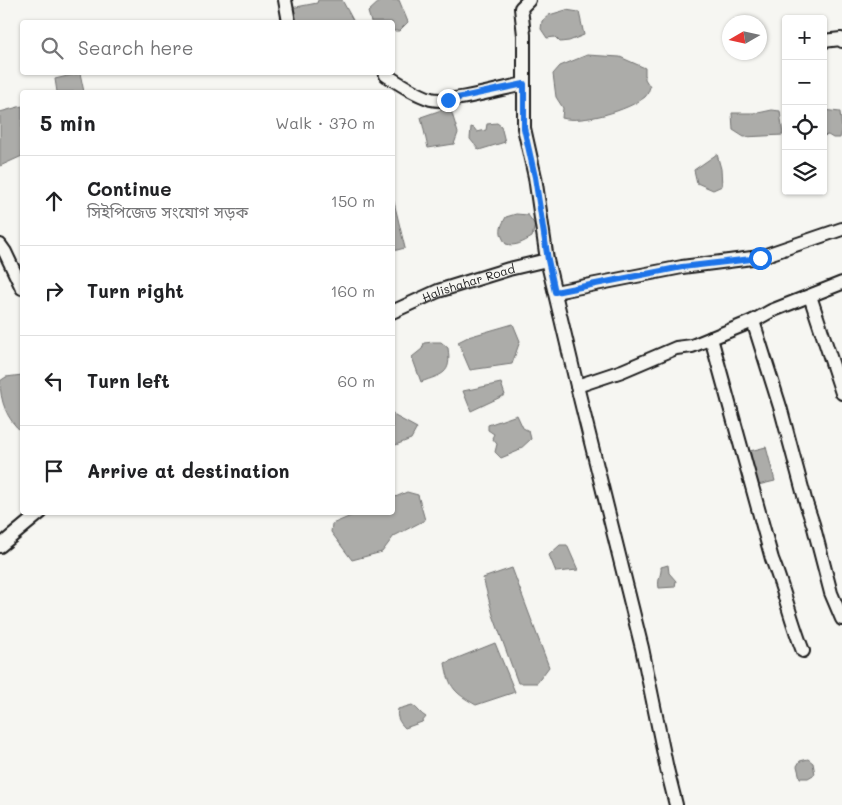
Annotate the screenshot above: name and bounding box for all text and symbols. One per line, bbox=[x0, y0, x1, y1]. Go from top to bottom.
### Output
north arrow bbox=[722, 15, 767, 60]
map controls bbox=[782, 15, 827, 195]
button: + bbox=[782, 15, 827, 60]
search box bbox=[20, 20, 395, 75]
icon: search bbox=[38, 34, 66, 62]
text: Search here bbox=[78, 35, 194, 60]
button: − bbox=[782, 60, 827, 105]
route end bbox=[437, 89, 460, 112]
button: locate bbox=[782, 105, 827, 150]
text: 5 min bbox=[40, 109, 96, 136]
text: Walk · 370 m bbox=[275, 112, 375, 133]
button: layers bbox=[782, 150, 827, 195]
text: Continue bbox=[87, 176, 172, 201]
icon: ahead bbox=[40, 187, 68, 215]
text: 150 m bbox=[331, 190, 375, 211]
text: সিইপিজেড সংযোগ সড়ক bbox=[87, 201, 248, 222]
route start bbox=[749, 247, 772, 270]
street label: Halishahar Road bbox=[419, 260, 517, 305]
icon: right bbox=[40, 277, 68, 305]
text: Turn right bbox=[87, 278, 184, 303]
text: 160 m bbox=[330, 280, 375, 301]
icon: left bbox=[40, 367, 68, 395]
text: Turn left bbox=[87, 368, 170, 393]
text: 60 m bbox=[338, 370, 375, 391]
icon: arrive bbox=[40, 457, 68, 485]
text: Arrive at destination bbox=[87, 458, 290, 483]

